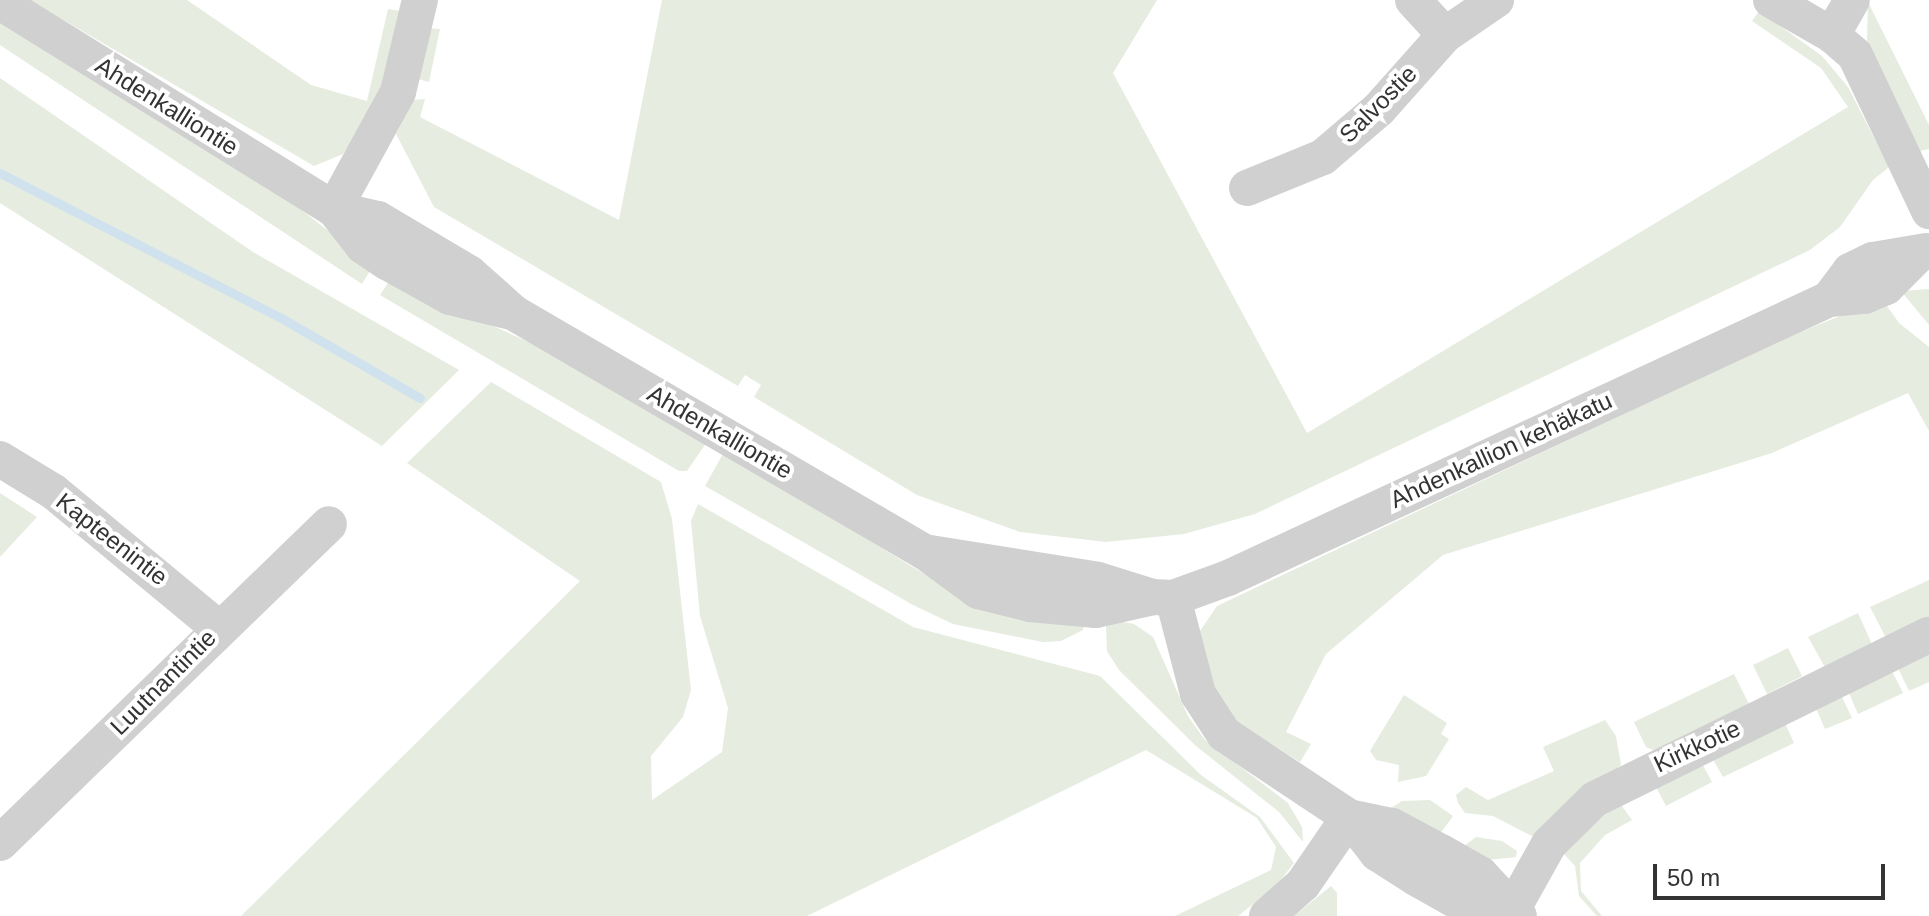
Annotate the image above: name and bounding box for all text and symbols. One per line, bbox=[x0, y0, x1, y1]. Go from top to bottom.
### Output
street label: Ahdenkalliontie bbox=[90, 51, 244, 161]
street label: Salvostie bbox=[1333, 59, 1423, 149]
street label: Ahdenkalliontie bbox=[642, 379, 798, 485]
street label: Ahdenkallion kehäkatu bbox=[1385, 386, 1617, 514]
street label: Kapteenintie bbox=[51, 487, 173, 591]
street label: Luutnantintie bbox=[104, 623, 222, 741]
street label: Kirkkotie bbox=[1649, 714, 1745, 778]
scale bar bbox=[1657, 848, 1889, 898]
text: 50 m bbox=[1667, 864, 1720, 891]

